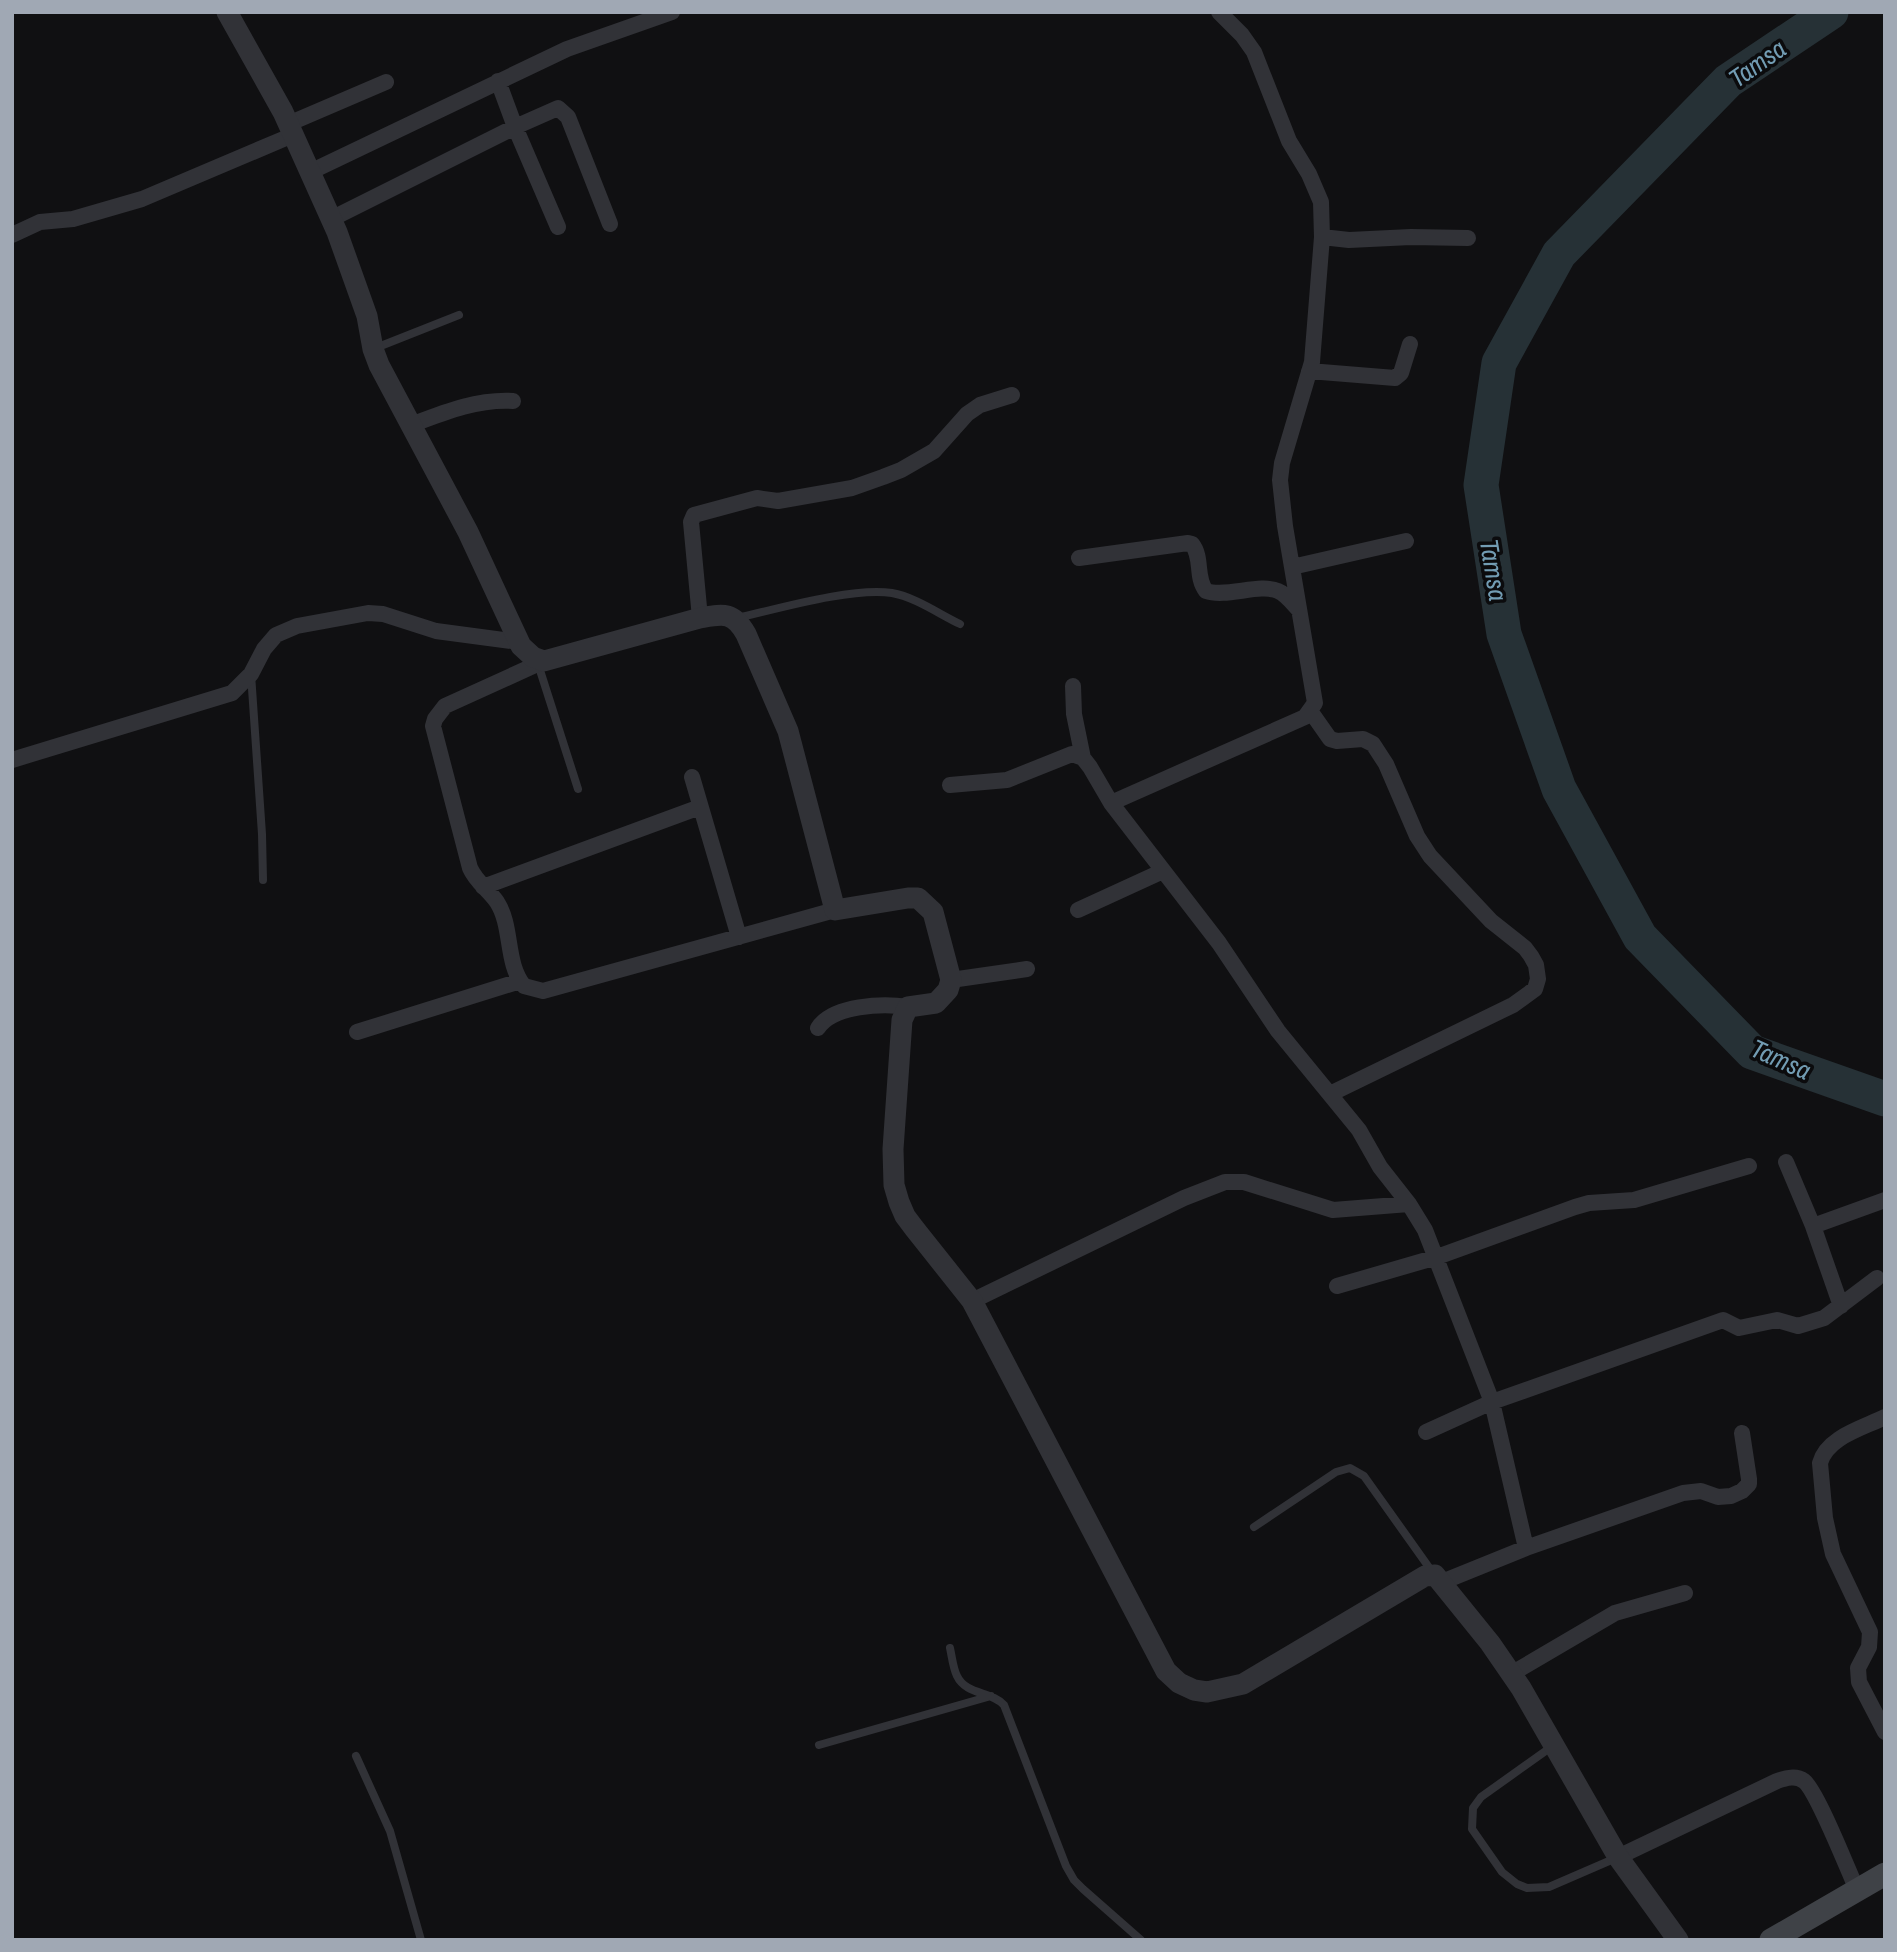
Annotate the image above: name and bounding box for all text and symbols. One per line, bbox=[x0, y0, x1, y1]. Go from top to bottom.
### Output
water label: Tamsa bbox=[1721, 31, 1793, 95]
water label: Tamsa bbox=[1472, 537, 1516, 604]
water label: Tamsa bbox=[1745, 1030, 1817, 1088]

